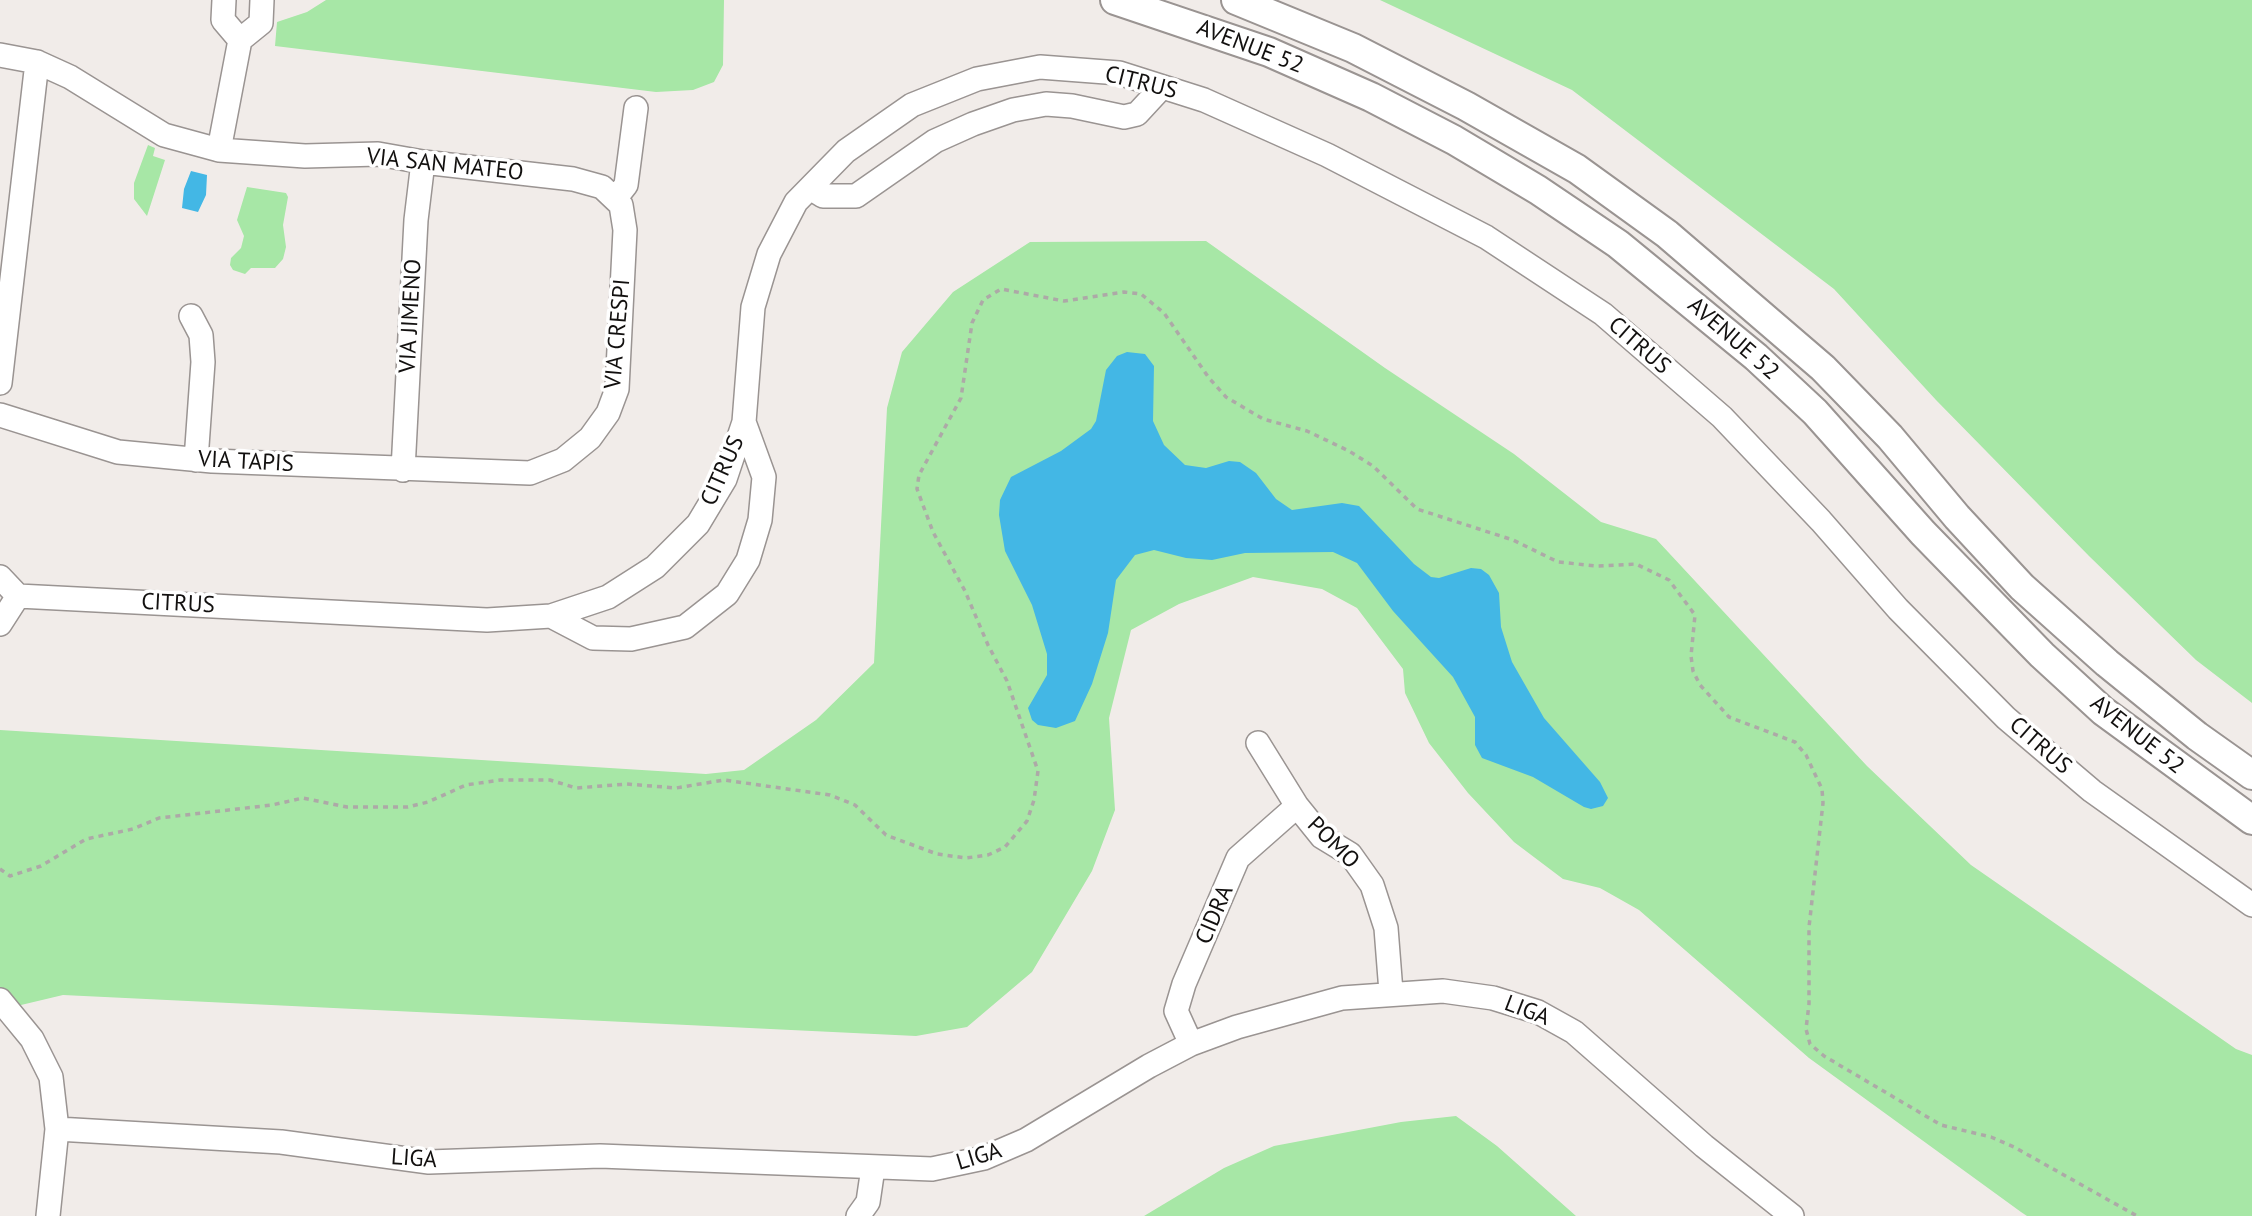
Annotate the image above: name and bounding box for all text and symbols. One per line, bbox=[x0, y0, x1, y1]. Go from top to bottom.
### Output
street label: AVENUE 52 bbox=[1193, 14, 1307, 80]
street label: CITRUS bbox=[1102, 61, 1180, 105]
street label: VIA SAN MATEO bbox=[365, 143, 525, 187]
street label: VIA JIMENO bbox=[394, 258, 428, 374]
street label: VIA CRESPI bbox=[599, 278, 637, 390]
street label: AVENUE 52 bbox=[1682, 292, 1784, 386]
street label: CITRUS bbox=[1602, 311, 1676, 381]
street label: CITRUS bbox=[695, 432, 751, 510]
street label: VIA TAPIS bbox=[197, 446, 295, 478]
street label: CITRUS bbox=[141, 588, 215, 620]
street label: AVENUE 52 bbox=[2084, 690, 2190, 780]
street label: CITRUS bbox=[2003, 711, 2077, 781]
street label: POMO bbox=[1301, 811, 1365, 875]
street label: CIDRA bbox=[1190, 881, 1240, 949]
street label: LIGA bbox=[1501, 990, 1553, 1032]
street label: LIGA bbox=[953, 1137, 1005, 1177]
street label: LIGA bbox=[390, 1144, 438, 1174]

